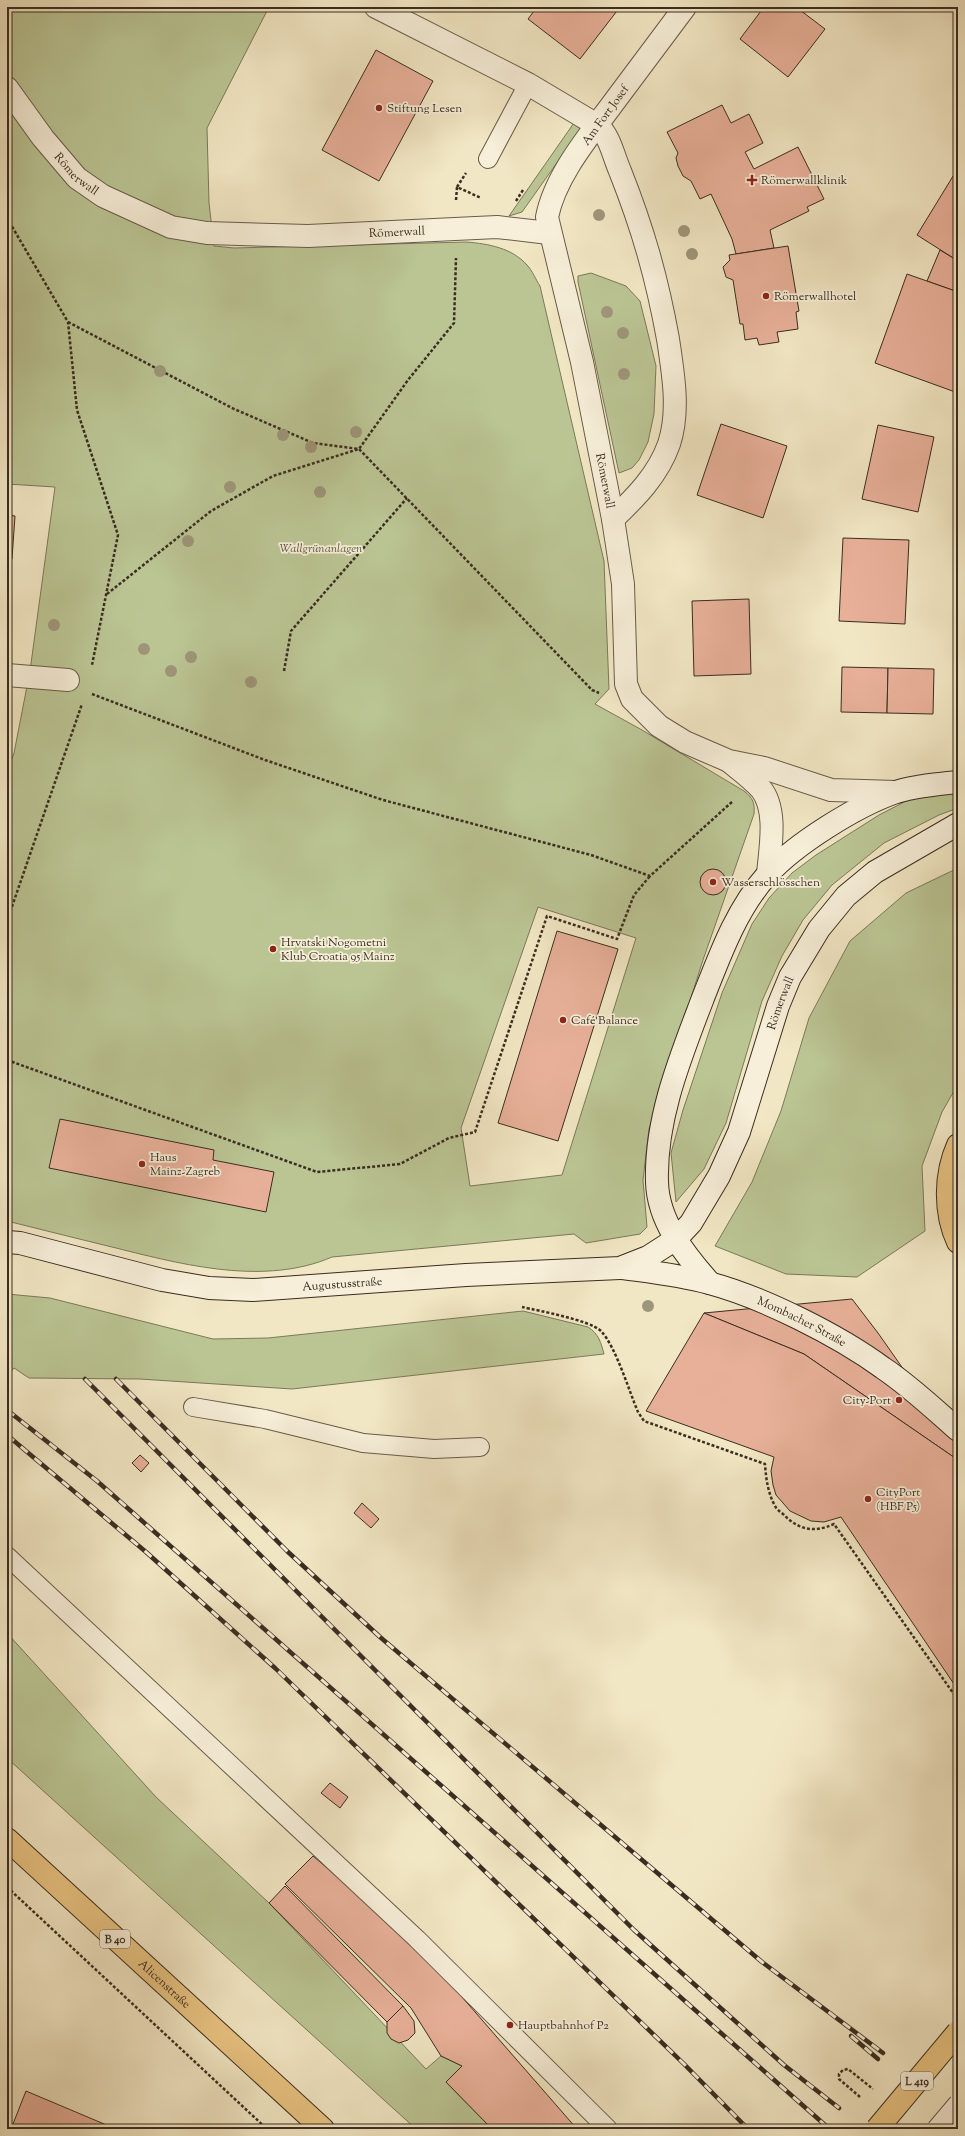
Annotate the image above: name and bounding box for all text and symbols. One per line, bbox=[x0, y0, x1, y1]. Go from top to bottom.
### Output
street label: Am Fort Josef bbox=[578, 81, 634, 150]
place label: Stiftung Lesen bbox=[387, 100, 462, 118]
marker: Stiftung Lesen bbox=[374, 103, 384, 113]
street label: Römerwall bbox=[49, 149, 103, 201]
place label: Römerwallklinik bbox=[761, 172, 848, 190]
marker: Römerwallklinik bbox=[746, 174, 758, 186]
street label: Römerwall bbox=[369, 222, 426, 243]
place label: Römerwallhotel bbox=[774, 288, 857, 306]
marker: Römerwallhotel bbox=[761, 291, 771, 301]
street label: Römerwall bbox=[590, 452, 619, 511]
park label: Wallgrünanlagen bbox=[280, 540, 363, 558]
place label: Wasserschlösschen bbox=[721, 874, 820, 892]
marker: Wasserschlösschen bbox=[708, 877, 718, 887]
place label: Hrvatski Nogometni Klub Croatia 95 Mainz bbox=[281, 934, 395, 966]
marker: Hrvatski Nogometni Klub Croatia 95 Mainz bbox=[268, 944, 278, 954]
street label: Römerwall bbox=[763, 973, 800, 1032]
place label: Café Balance bbox=[571, 1012, 638, 1030]
marker: Café Balance bbox=[558, 1015, 568, 1025]
place label: Haus Mainz-Zagreb bbox=[150, 1149, 221, 1181]
marker: Haus Mainz-Zagreb bbox=[137, 1159, 147, 1169]
street label: Augustusstraße bbox=[302, 1273, 383, 1297]
street label: Mombacher Straße bbox=[754, 1292, 850, 1352]
place label: City-Port bbox=[843, 1392, 891, 1410]
marker: City-Port bbox=[894, 1395, 904, 1405]
place label: CityPort (HBF P5) bbox=[876, 1484, 920, 1516]
marker: CityPort (HBF P5) bbox=[863, 1494, 873, 1504]
road number: B 40 bbox=[100, 1930, 130, 1948]
street label: Alicenstraße bbox=[134, 1956, 194, 2013]
place label: Hauptbahnhof P2 bbox=[518, 2017, 609, 2035]
marker: Hauptbahnhof P2 bbox=[505, 2020, 515, 2030]
road number: L 419 bbox=[901, 2072, 933, 2090]

